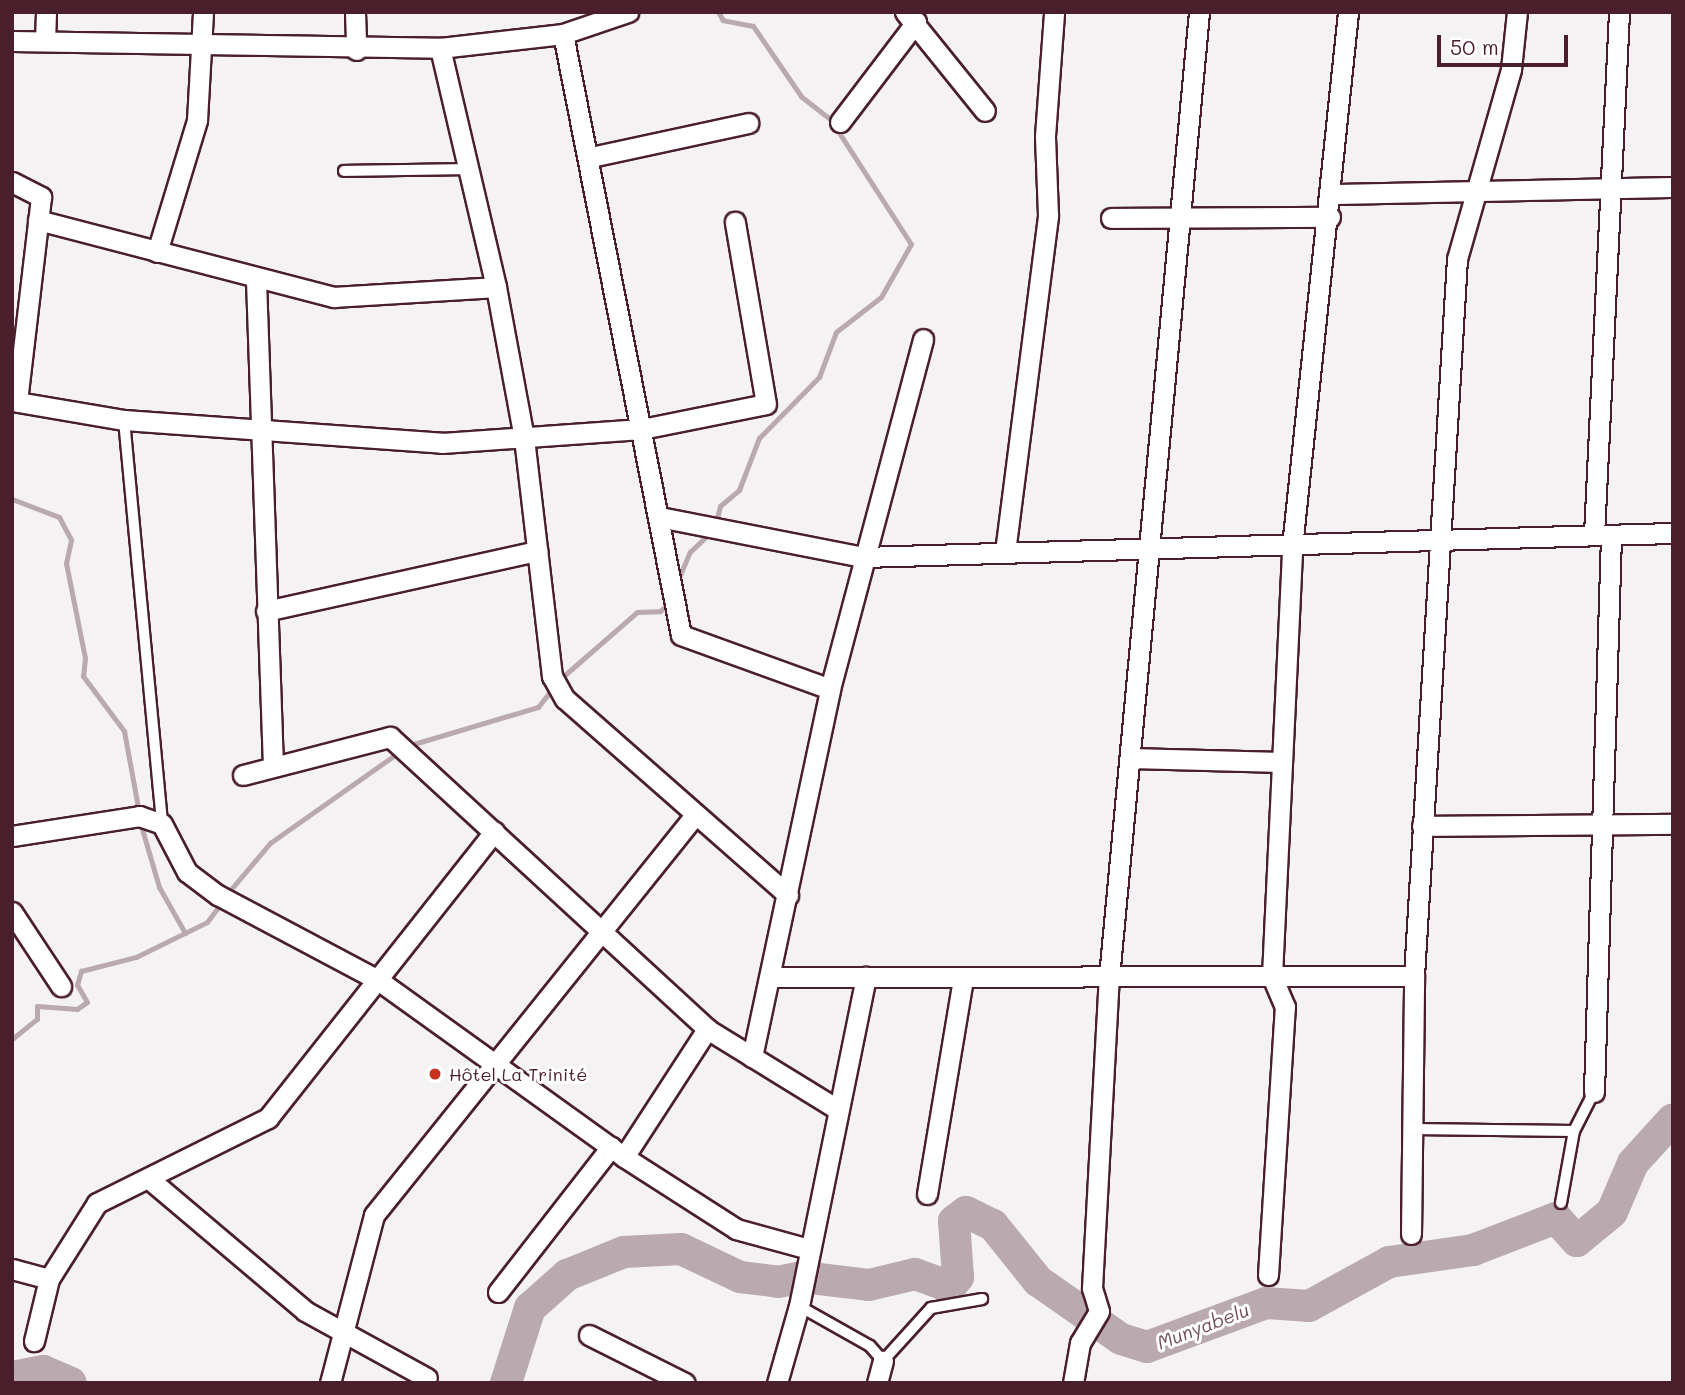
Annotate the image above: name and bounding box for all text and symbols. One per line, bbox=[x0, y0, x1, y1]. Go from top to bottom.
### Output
scale bar bbox=[1440, 21, 1571, 65]
text: 50 m bbox=[1450, 33, 1499, 60]
place label: Hôtel La Trinité bbox=[449, 1063, 587, 1085]
marker: Hôtel La Trinité bbox=[427, 1066, 443, 1082]
water label: Munyabelu bbox=[1154, 1298, 1252, 1354]

